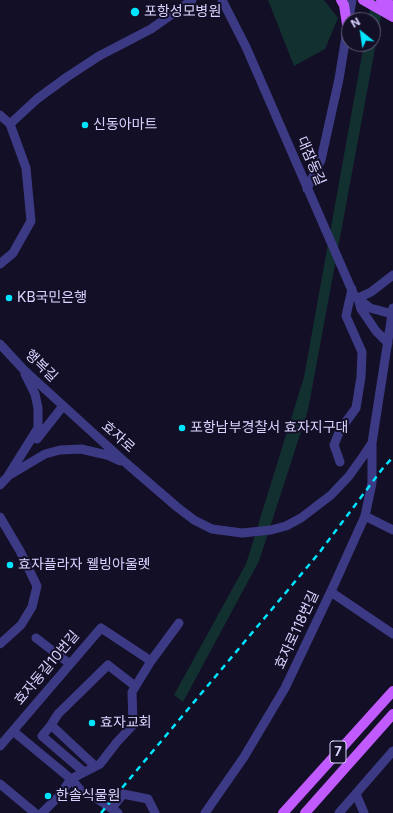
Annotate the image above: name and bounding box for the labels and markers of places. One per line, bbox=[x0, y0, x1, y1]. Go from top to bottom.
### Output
place label: 포항성모병원 bbox=[144, 4, 221, 20]
marker: 포항성모병원 bbox=[129, 6, 141, 18]
place label: 신동아마트 bbox=[93, 117, 157, 133]
marker: 신동아마트 bbox=[80, 120, 90, 130]
place label: KB국민은행 bbox=[17, 290, 87, 306]
marker: KB국민은행 bbox=[4, 293, 14, 303]
place label: 포항남부경찰서 효자지구대 bbox=[190, 420, 348, 436]
marker: 포항남부경찰서 효자지구대 bbox=[177, 423, 187, 433]
place label: 효자플라자 웰빙아울렛 bbox=[18, 557, 151, 573]
marker: 효자플라자 웰빙아울렛 bbox=[5, 560, 15, 570]
place label: 효자교회 bbox=[100, 715, 152, 731]
marker: 효자교회 bbox=[87, 718, 97, 728]
place label: 한솔식물원 bbox=[56, 788, 120, 804]
marker: 한솔식물원 bbox=[43, 791, 53, 801]

